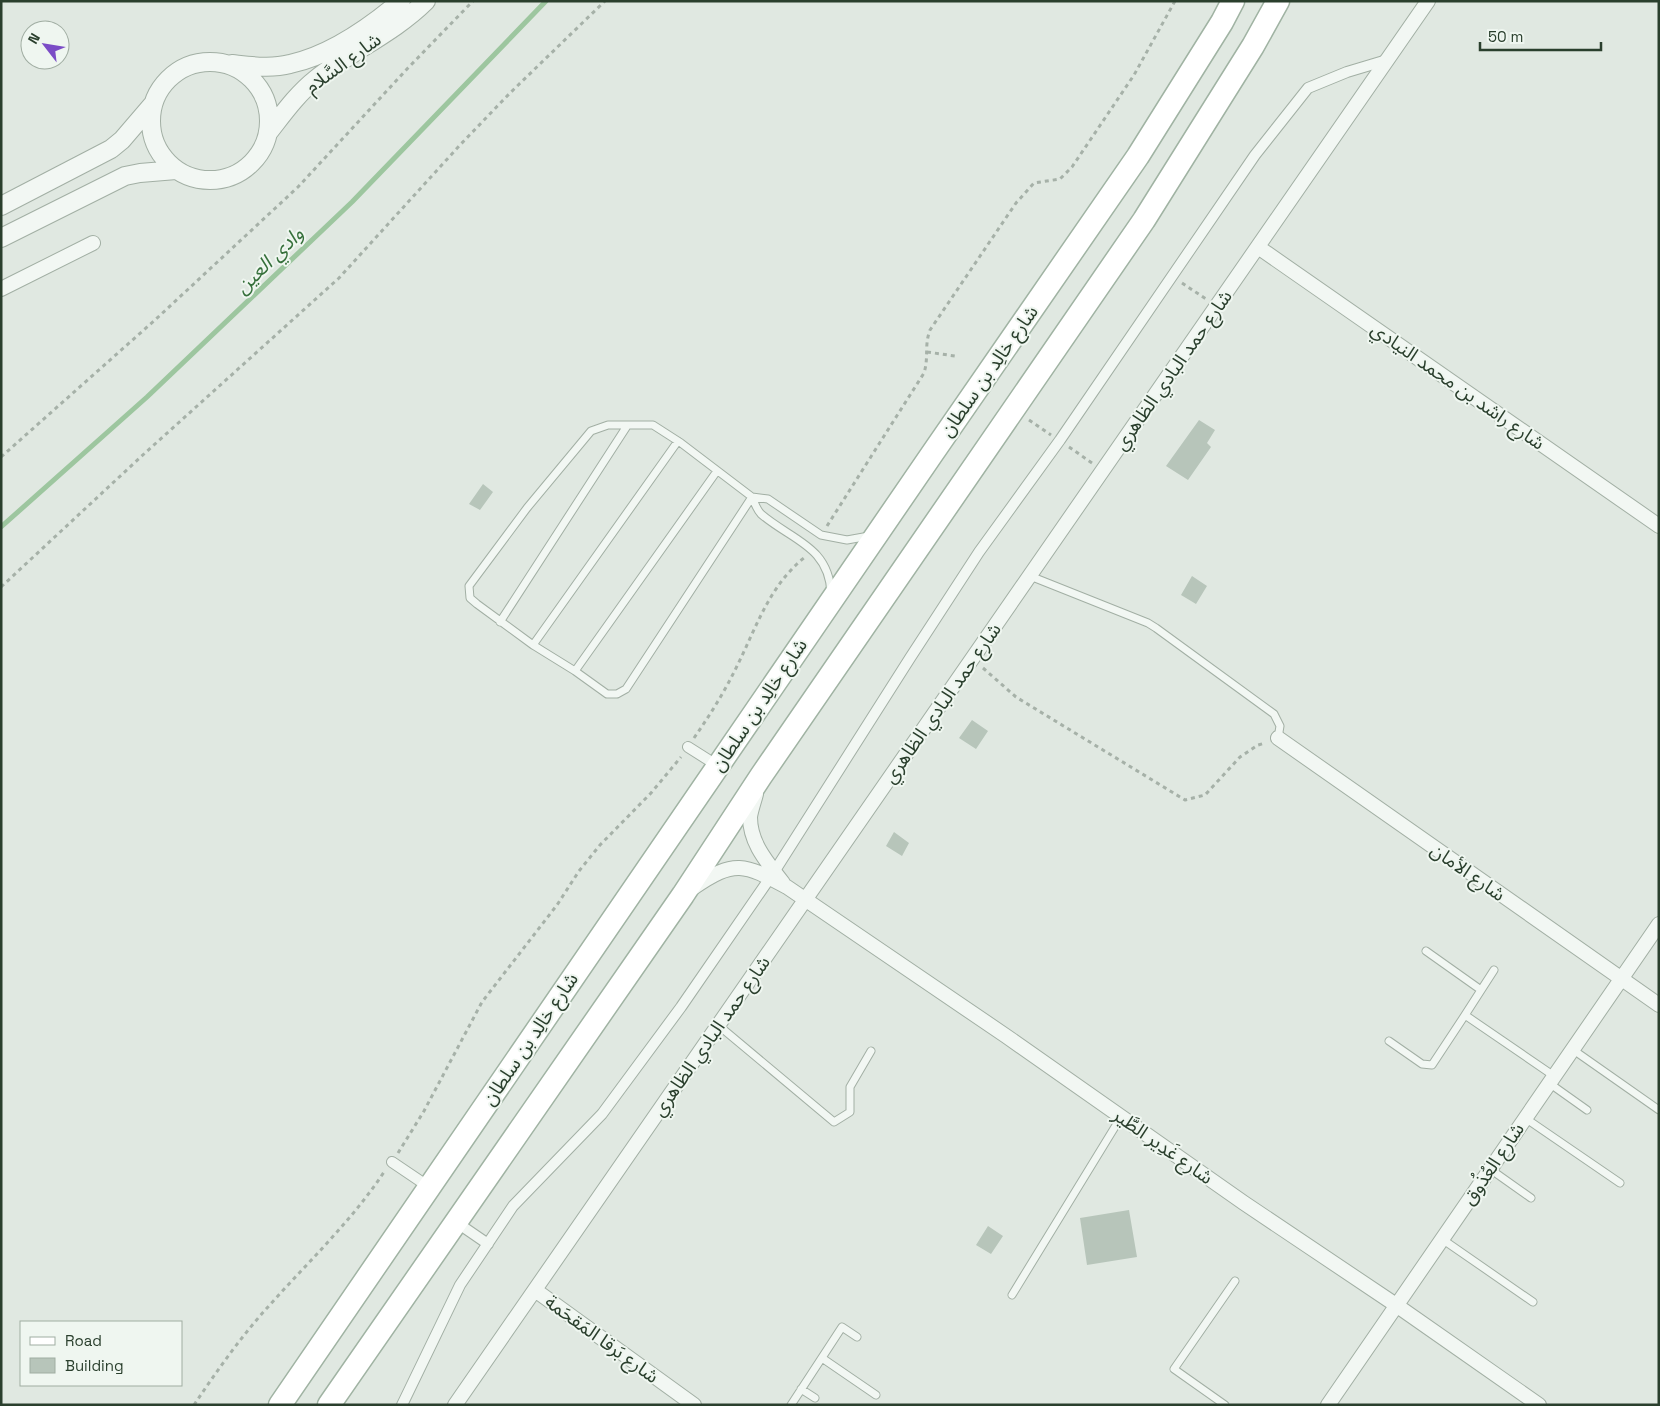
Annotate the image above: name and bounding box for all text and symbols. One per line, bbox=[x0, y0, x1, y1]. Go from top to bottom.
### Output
north arrow bbox=[20, 20, 70, 70]
scale bar bbox=[1480, 20, 1601, 52]
street label: شارع السَّلام bbox=[300, 27, 387, 101]
text: 50 m bbox=[1488, 27, 1523, 46]
text: N bbox=[24, 30, 44, 47]
water label: وادي العين bbox=[229, 221, 311, 301]
street label: شارع حمد البادي الظاهري bbox=[1108, 285, 1240, 457]
street label: شارع خالِد بن سلطان bbox=[934, 300, 1045, 442]
street label: شارع راشد بن محمد النيادي bbox=[1365, 316, 1550, 458]
street label: شارع حمد البادي الظاهري bbox=[877, 618, 1009, 790]
street label: شارع خالِد بن سلطان bbox=[705, 634, 814, 777]
street label: شارع الأمان bbox=[1425, 837, 1510, 908]
street label: شارع حمد البادي الظاهري bbox=[646, 951, 778, 1123]
street label: شارع خالِد بن سلطان bbox=[476, 968, 585, 1111]
street label: شارع غَدِير الطَّير bbox=[1106, 1102, 1218, 1191]
street label: شارع العُذُوق bbox=[1456, 1117, 1531, 1211]
street label: شارع بَرقا المَقحَمة bbox=[539, 1289, 664, 1390]
legend bbox=[20, 1321, 182, 1386]
text: Road bbox=[65, 1331, 102, 1350]
text: Building bbox=[65, 1356, 124, 1375]

